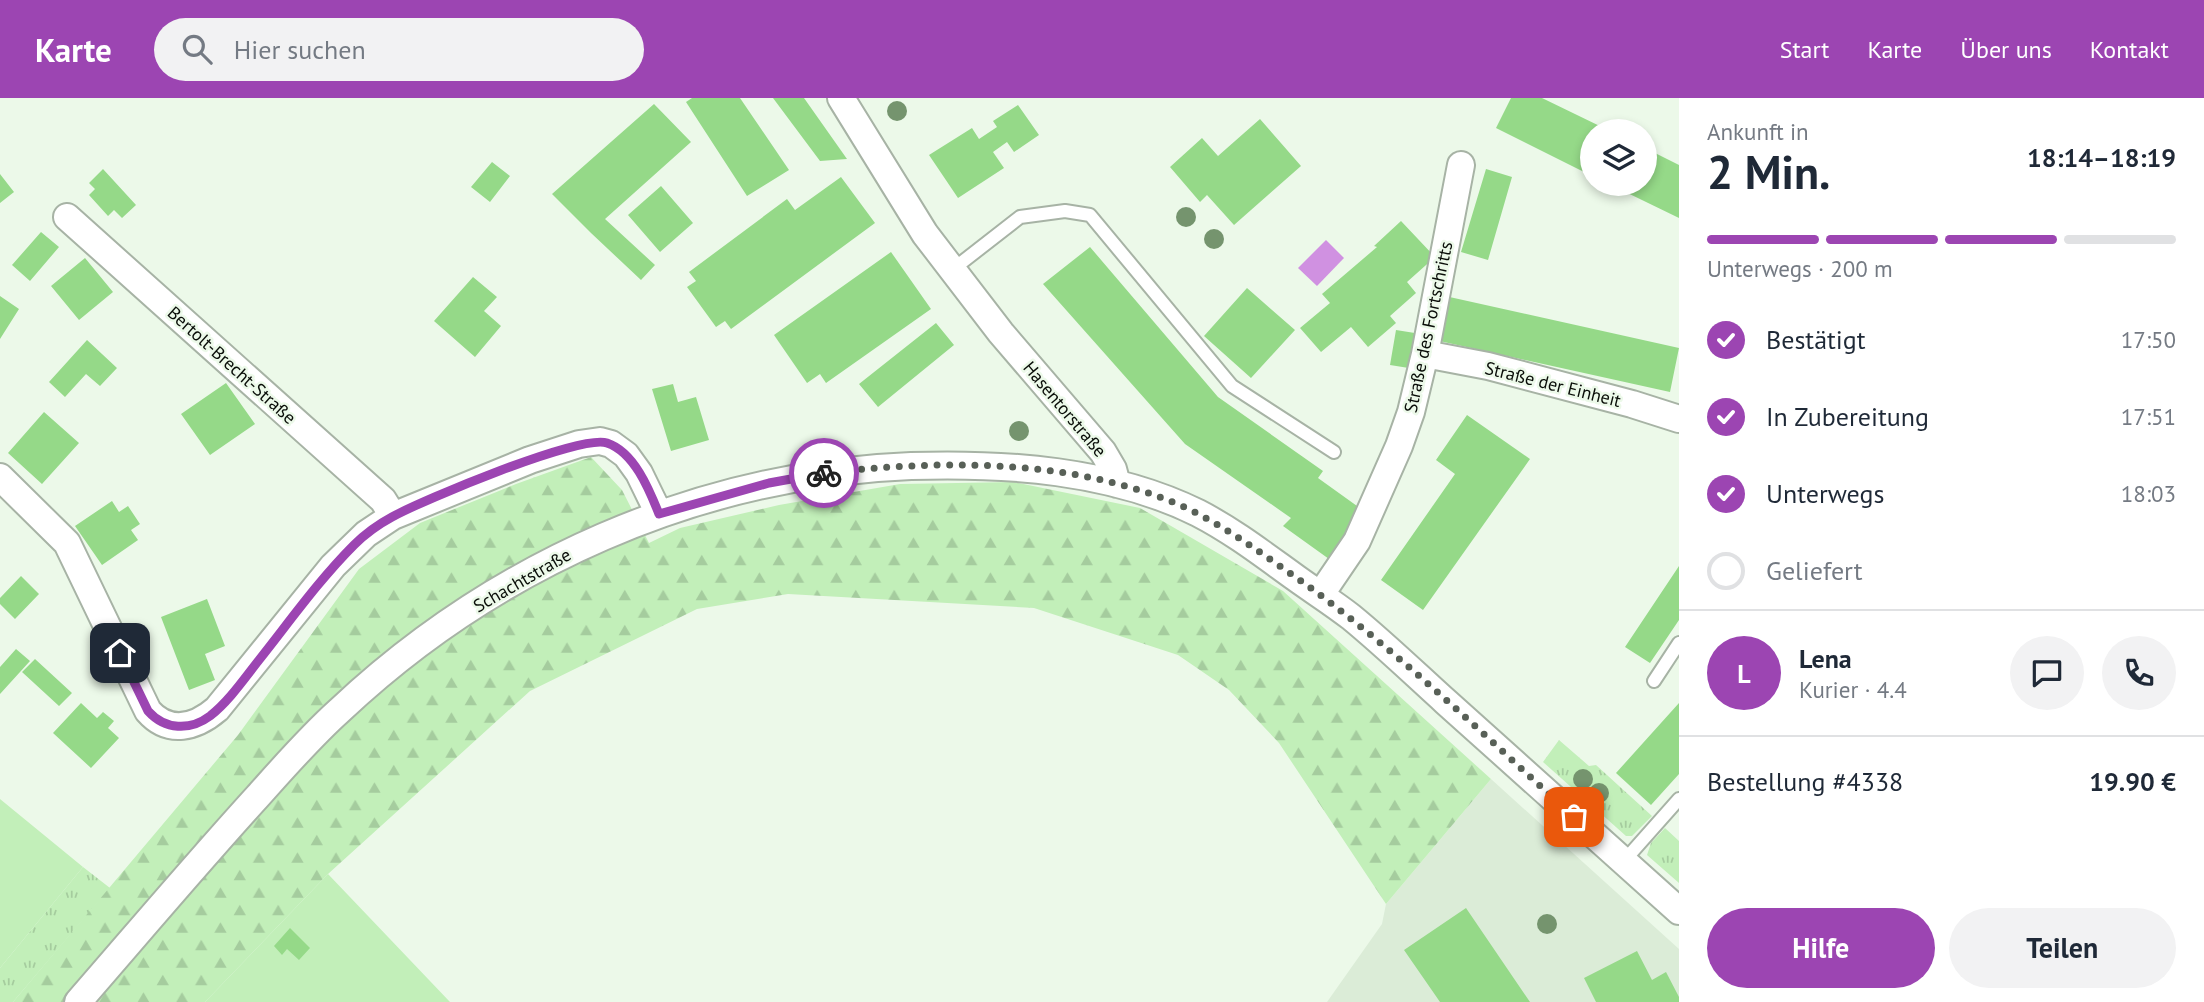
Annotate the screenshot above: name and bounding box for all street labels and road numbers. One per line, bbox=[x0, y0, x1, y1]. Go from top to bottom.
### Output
street label: Straße des Fortschritts bbox=[1399, 239, 1457, 415]
street label: Bertolt-Brecht-Straße bbox=[163, 301, 301, 429]
street label: Hasentorstraße bbox=[1018, 356, 1112, 462]
street label: Straße der Einheit bbox=[1483, 356, 1623, 412]
street label: Schachtstraße bbox=[469, 543, 575, 617]

